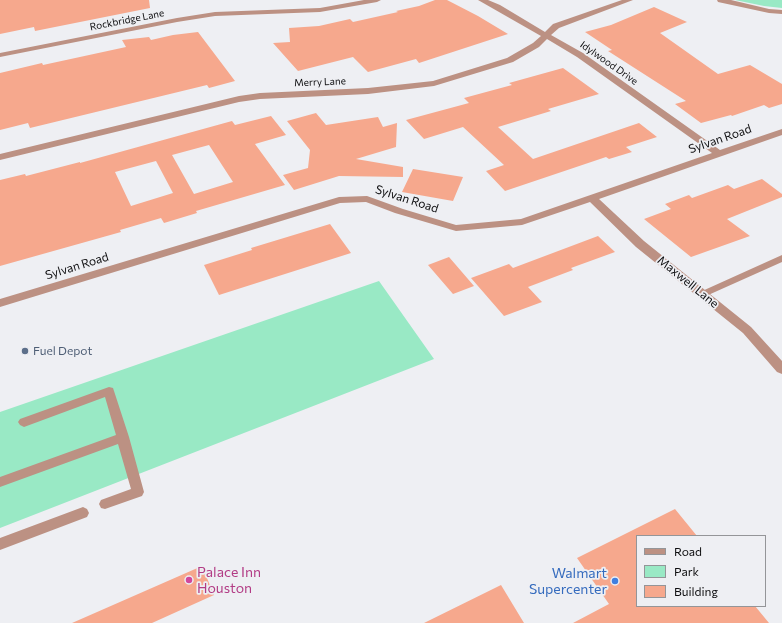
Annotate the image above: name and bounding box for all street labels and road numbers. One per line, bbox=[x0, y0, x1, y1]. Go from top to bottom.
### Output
street label: Rockbridge Lane bbox=[89, 7, 165, 33]
street label: Idylwood Drive bbox=[578, 39, 640, 87]
street label: Merry Lane bbox=[294, 75, 346, 89]
street label: Sylvan Road bbox=[687, 122, 753, 156]
street label: Sylvan Road bbox=[374, 182, 440, 216]
street label: Sylvan Road bbox=[44, 250, 110, 282]
street label: Maxwell Lane bbox=[655, 253, 721, 311]

